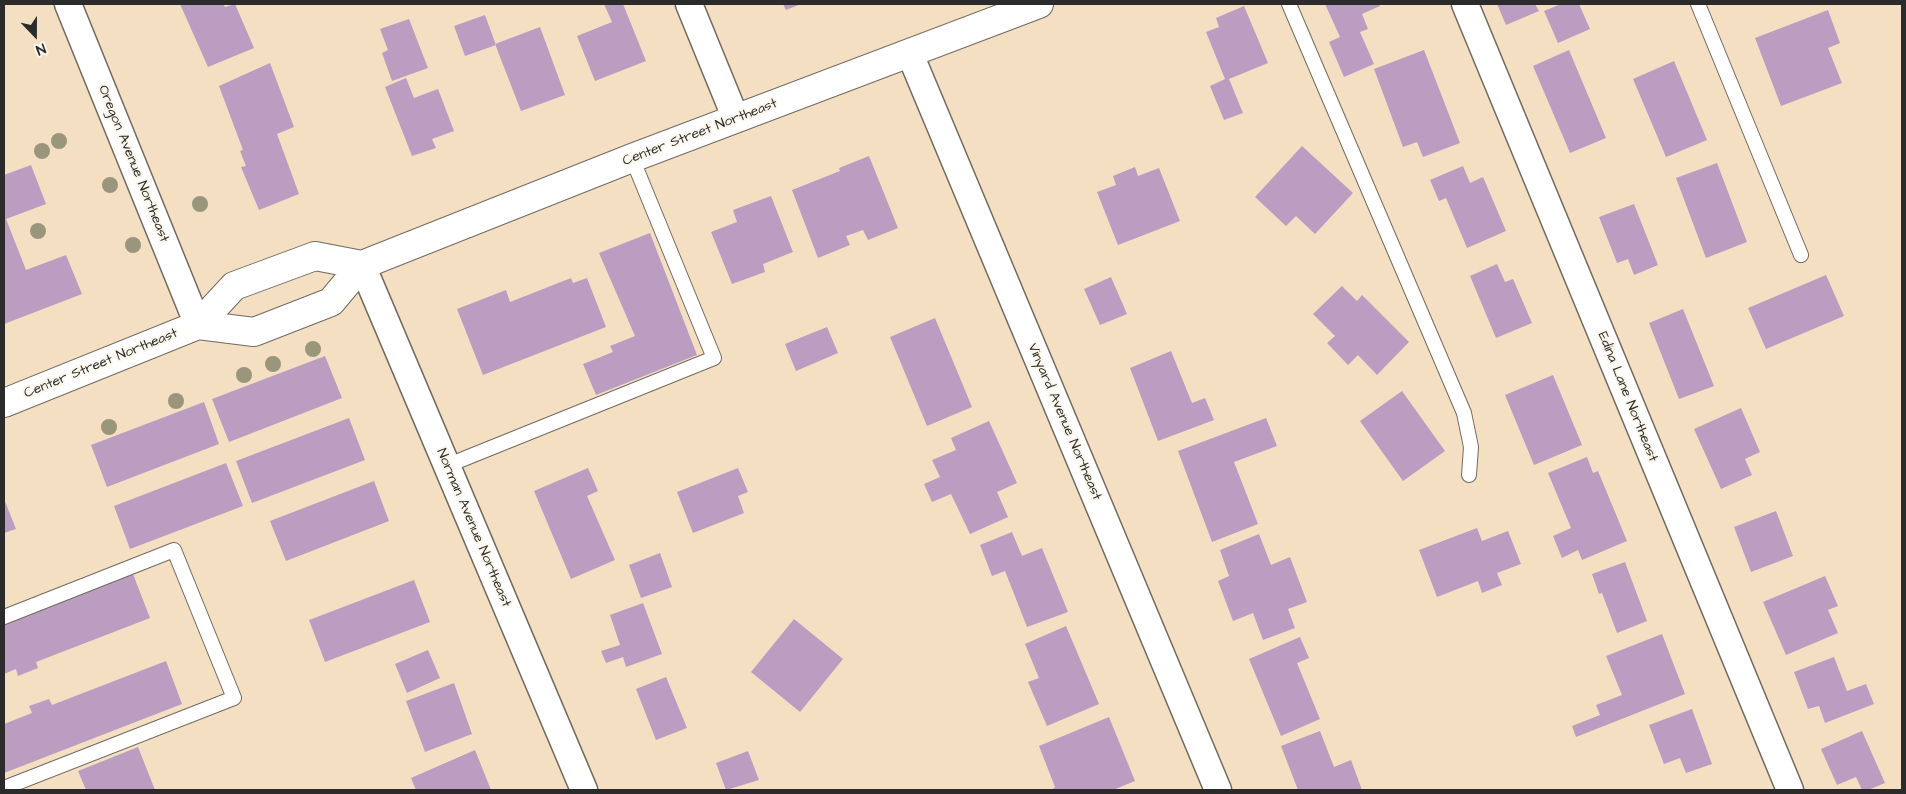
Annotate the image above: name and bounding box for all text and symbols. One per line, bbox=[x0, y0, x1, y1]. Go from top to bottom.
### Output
north arrow bbox=[10, 10, 60, 60]
text: N bbox=[33, 38, 48, 60]
street label: Oregon Avenue Northeast bbox=[94, 83, 172, 245]
street label: Center Street Northeast bbox=[620, 96, 780, 170]
street label: Center Street Northeast bbox=[22, 325, 180, 403]
street label: Edina Lane Northeast bbox=[1593, 330, 1661, 464]
street label: Vinyard Avenue Northeast bbox=[1023, 341, 1105, 503]
street label: Norman Avenue Northeast bbox=[432, 446, 514, 610]

